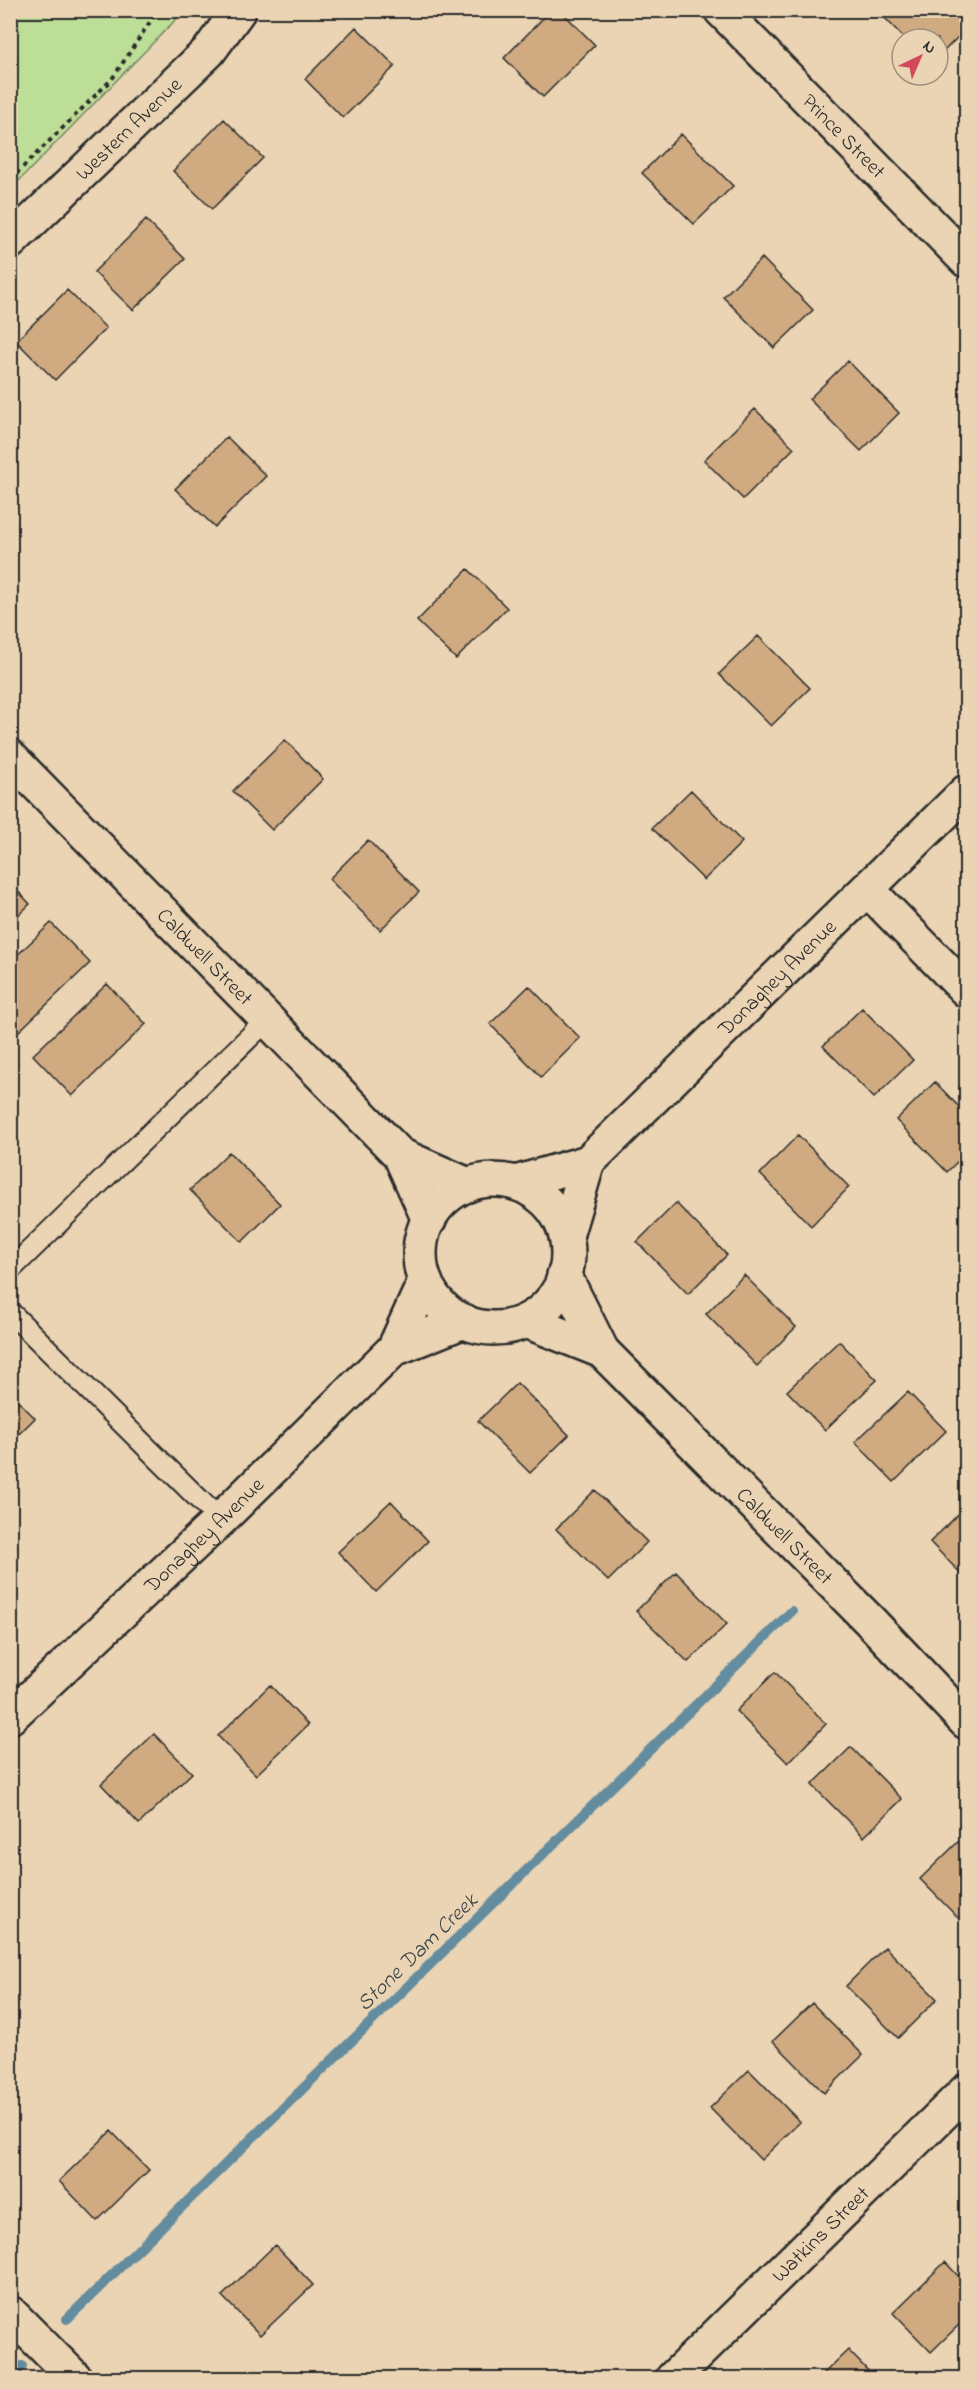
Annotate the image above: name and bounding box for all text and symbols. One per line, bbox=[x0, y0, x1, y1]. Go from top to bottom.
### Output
north arrow bbox=[890, 27, 950, 87]
text: N bbox=[917, 35, 941, 60]
street label: Western Avenue bbox=[70, 71, 190, 188]
street label: Prince Street bbox=[794, 88, 891, 186]
street label: Caldwell Street bbox=[149, 902, 259, 1013]
street label: Donaghey Avenue bbox=[711, 913, 845, 1045]
street label: Donaghey Avenue bbox=[138, 1471, 272, 1601]
street label: Caldwell Street bbox=[728, 1481, 839, 1592]
water label: Stone Dam Creek bbox=[350, 1886, 487, 2020]
street label: Watkins Street bbox=[766, 2180, 877, 2290]

